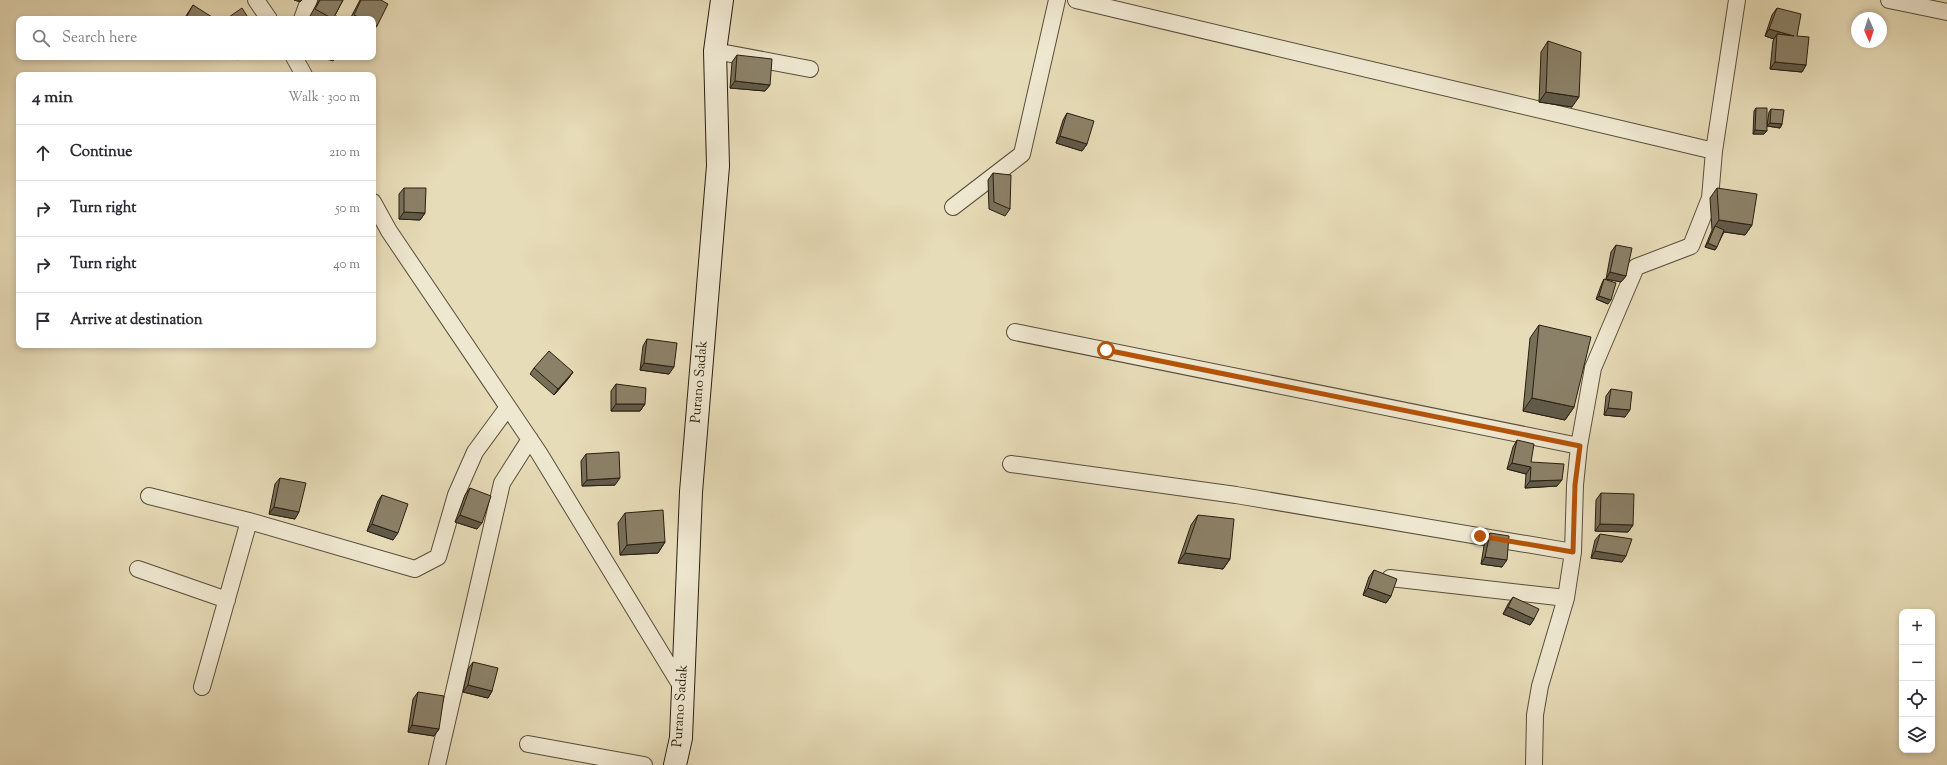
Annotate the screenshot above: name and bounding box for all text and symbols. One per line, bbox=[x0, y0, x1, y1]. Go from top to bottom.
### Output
north arrow bbox=[1851, 12, 1887, 48]
search box bbox=[16, 16, 376, 60]
icon: search bbox=[30, 27, 52, 49]
text: Search here bbox=[62, 28, 137, 49]
text: 4 min bbox=[32, 86, 73, 110]
text: Walk · 300 m bbox=[288, 89, 360, 107]
icon: ahead bbox=[32, 142, 54, 164]
text: Continue bbox=[70, 142, 132, 163]
text: 210 m bbox=[329, 144, 360, 162]
icon: right bbox=[32, 198, 54, 220]
text: Turn right bbox=[70, 198, 136, 219]
text: 50 m bbox=[335, 200, 360, 218]
icon: right bbox=[32, 254, 54, 276]
text: Turn right bbox=[70, 254, 136, 275]
text: 40 m bbox=[333, 256, 360, 274]
icon: arrive bbox=[32, 310, 54, 332]
text: Arrive at destination bbox=[70, 310, 203, 331]
street label: Purano Sadak bbox=[686, 340, 714, 424]
route start bbox=[1097, 341, 1115, 359]
route end bbox=[1471, 527, 1489, 545]
map controls bbox=[1899, 609, 1935, 753]
button: + bbox=[1899, 609, 1935, 645]
button: − bbox=[1899, 645, 1935, 681]
street label: Purano Sadak bbox=[668, 664, 694, 748]
button: locate bbox=[1899, 681, 1935, 717]
button: layers bbox=[1899, 717, 1935, 753]

